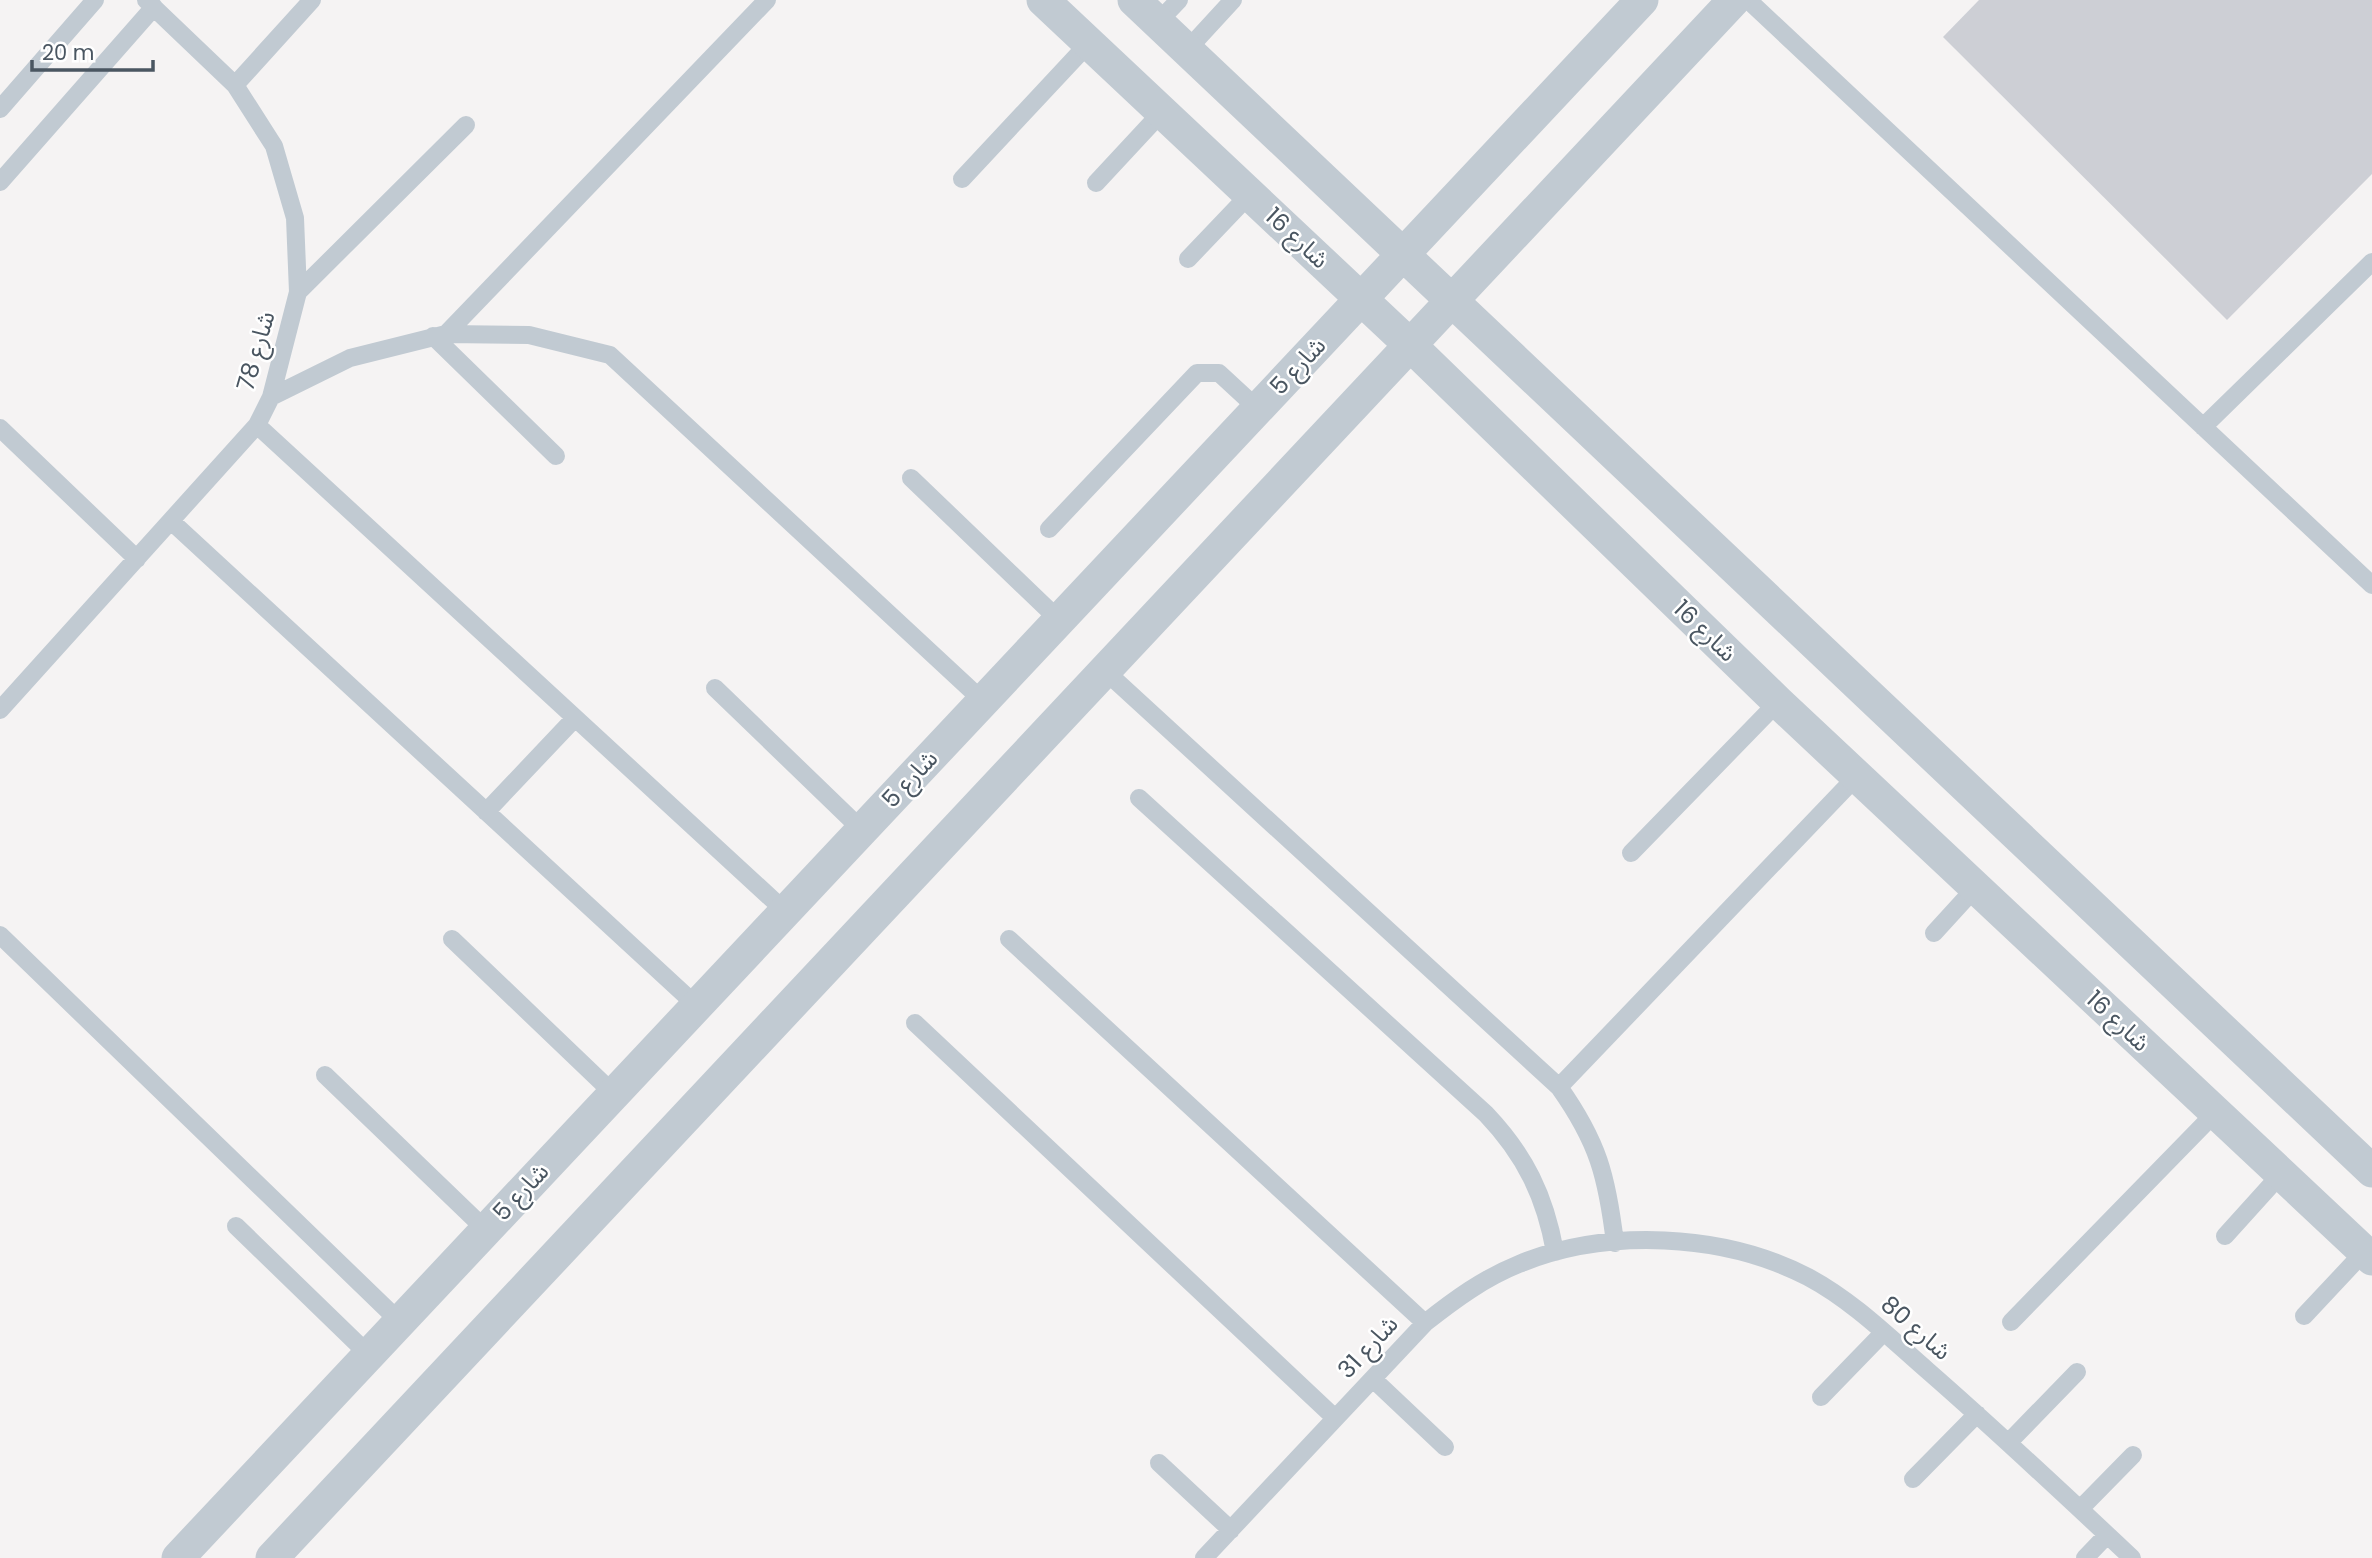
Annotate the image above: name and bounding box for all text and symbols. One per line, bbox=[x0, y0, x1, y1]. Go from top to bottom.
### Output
scale bar bbox=[32, 28, 152, 72]
text: 20 m bbox=[42, 38, 95, 67]
street label: شارع 16 bbox=[1258, 200, 1336, 276]
street label: شارع 78 bbox=[228, 307, 284, 395]
street label: شارع 5 bbox=[1262, 329, 1334, 403]
street label: شارع 16 bbox=[1666, 592, 1744, 670]
street label: شارع 5 bbox=[874, 742, 946, 816]
street label: شارع 16 bbox=[2079, 983, 2157, 1059]
street label: شارع 5 bbox=[485, 1155, 557, 1229]
street label: شارع 80 bbox=[1873, 1288, 1959, 1368]
street label: شارع 31 bbox=[1330, 1308, 1406, 1386]

